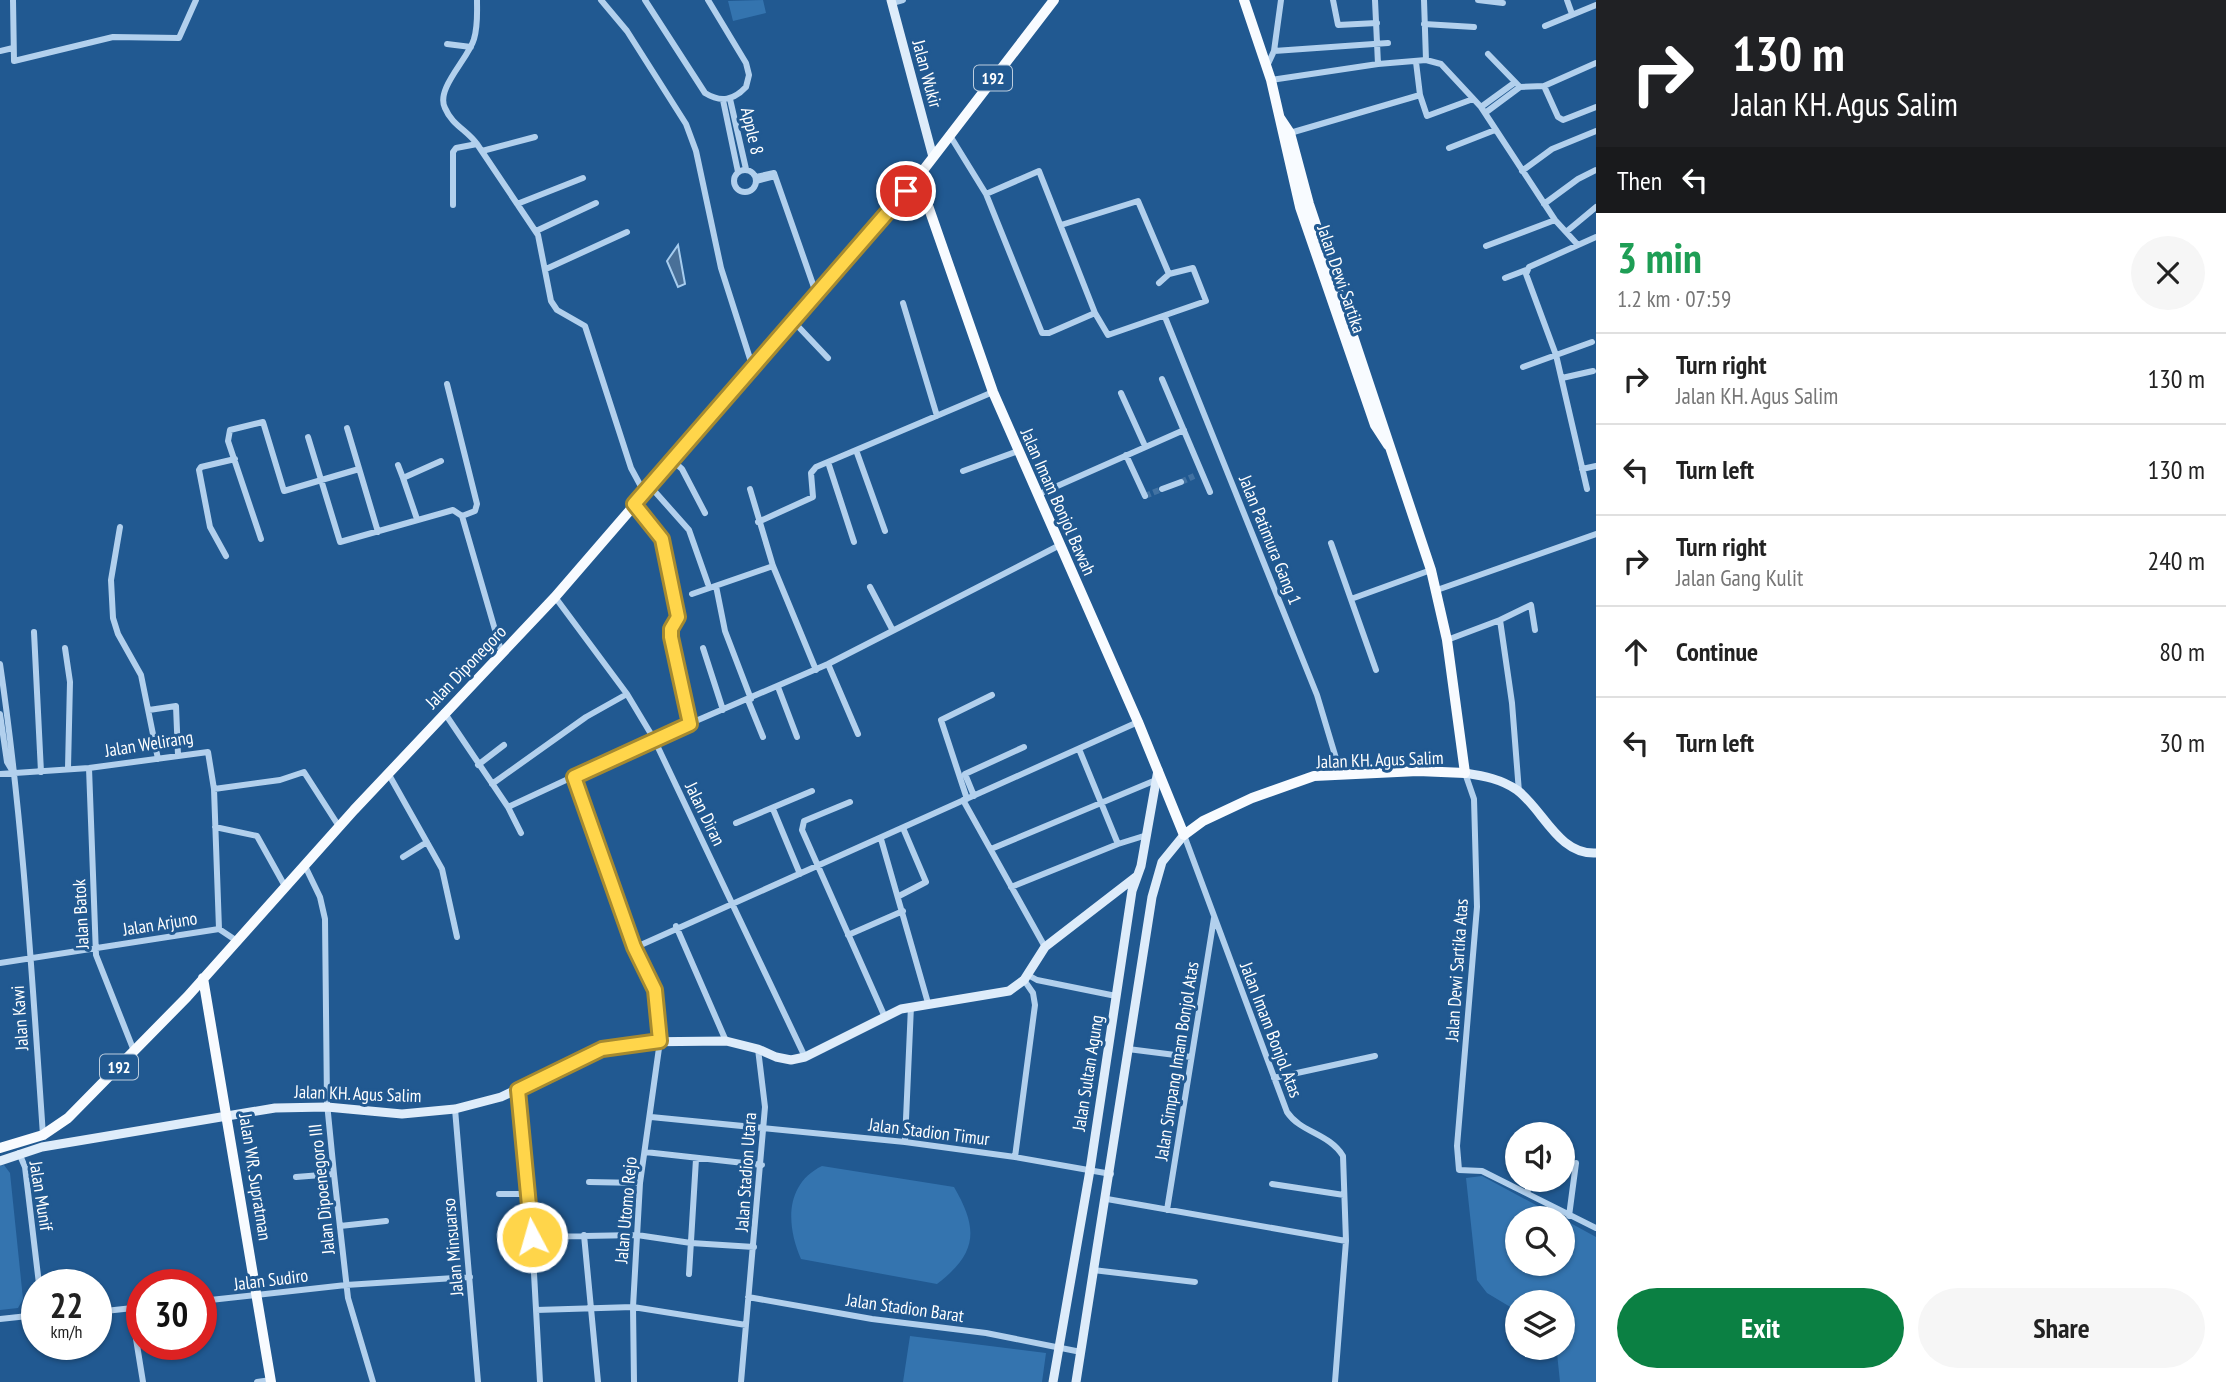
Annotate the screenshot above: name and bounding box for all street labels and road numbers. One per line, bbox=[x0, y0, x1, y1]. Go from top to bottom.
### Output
street label: Jalan Wukir bbox=[907, 36, 948, 110]
road number: 192 bbox=[974, 66, 1012, 90]
street label: Apple 8 bbox=[736, 105, 769, 157]
street label: Jalan Dewi Sartika bbox=[1312, 221, 1371, 336]
street label: Jalan Imam Bonjol Bawah bbox=[1015, 424, 1101, 579]
street label: Jalan Patimura Gang 1 bbox=[1234, 471, 1307, 608]
street label: Jalan Diponegoro bbox=[419, 620, 511, 714]
street label: Jalan Welirang bbox=[102, 725, 195, 762]
street label: Jalan KH. Agus Salim bbox=[1315, 746, 1444, 773]
street label: Jalan Diran bbox=[680, 777, 731, 849]
street label: Jalan Batok bbox=[67, 879, 94, 951]
street label: Jalan Dewi Sartika Atas bbox=[1440, 898, 1473, 1043]
street label: Jalan Arjuno bbox=[120, 906, 199, 941]
street label: Jalan Imam Bonjol Atas bbox=[1235, 958, 1308, 1101]
street label: Jalan Simpang Imam Bonjol Atas bbox=[1149, 960, 1204, 1163]
street label: Jalan Kawi bbox=[6, 985, 33, 1052]
street label: Jalan Sultan Agung bbox=[1067, 1013, 1108, 1134]
road number: 192 bbox=[100, 1054, 138, 1079]
street label: Jalan KH. Agus Salim bbox=[293, 1080, 422, 1107]
street label: Jalan WR. Supratman bbox=[234, 1111, 277, 1242]
street label: Jalan Stadion Utara bbox=[730, 1112, 761, 1233]
street label: Jalan Stadion Timur bbox=[866, 1113, 991, 1150]
street label: Jalan Dipoenegoro III bbox=[303, 1123, 340, 1256]
street label: Jalan Utomo Rejo bbox=[609, 1155, 642, 1265]
street label: Jalan Munif bbox=[24, 1158, 59, 1234]
street label: Jalan Minsuarso bbox=[437, 1197, 468, 1298]
street label: Jalan Sudiro bbox=[232, 1264, 310, 1296]
street label: Jalan Stadion Barat bbox=[844, 1288, 965, 1327]

